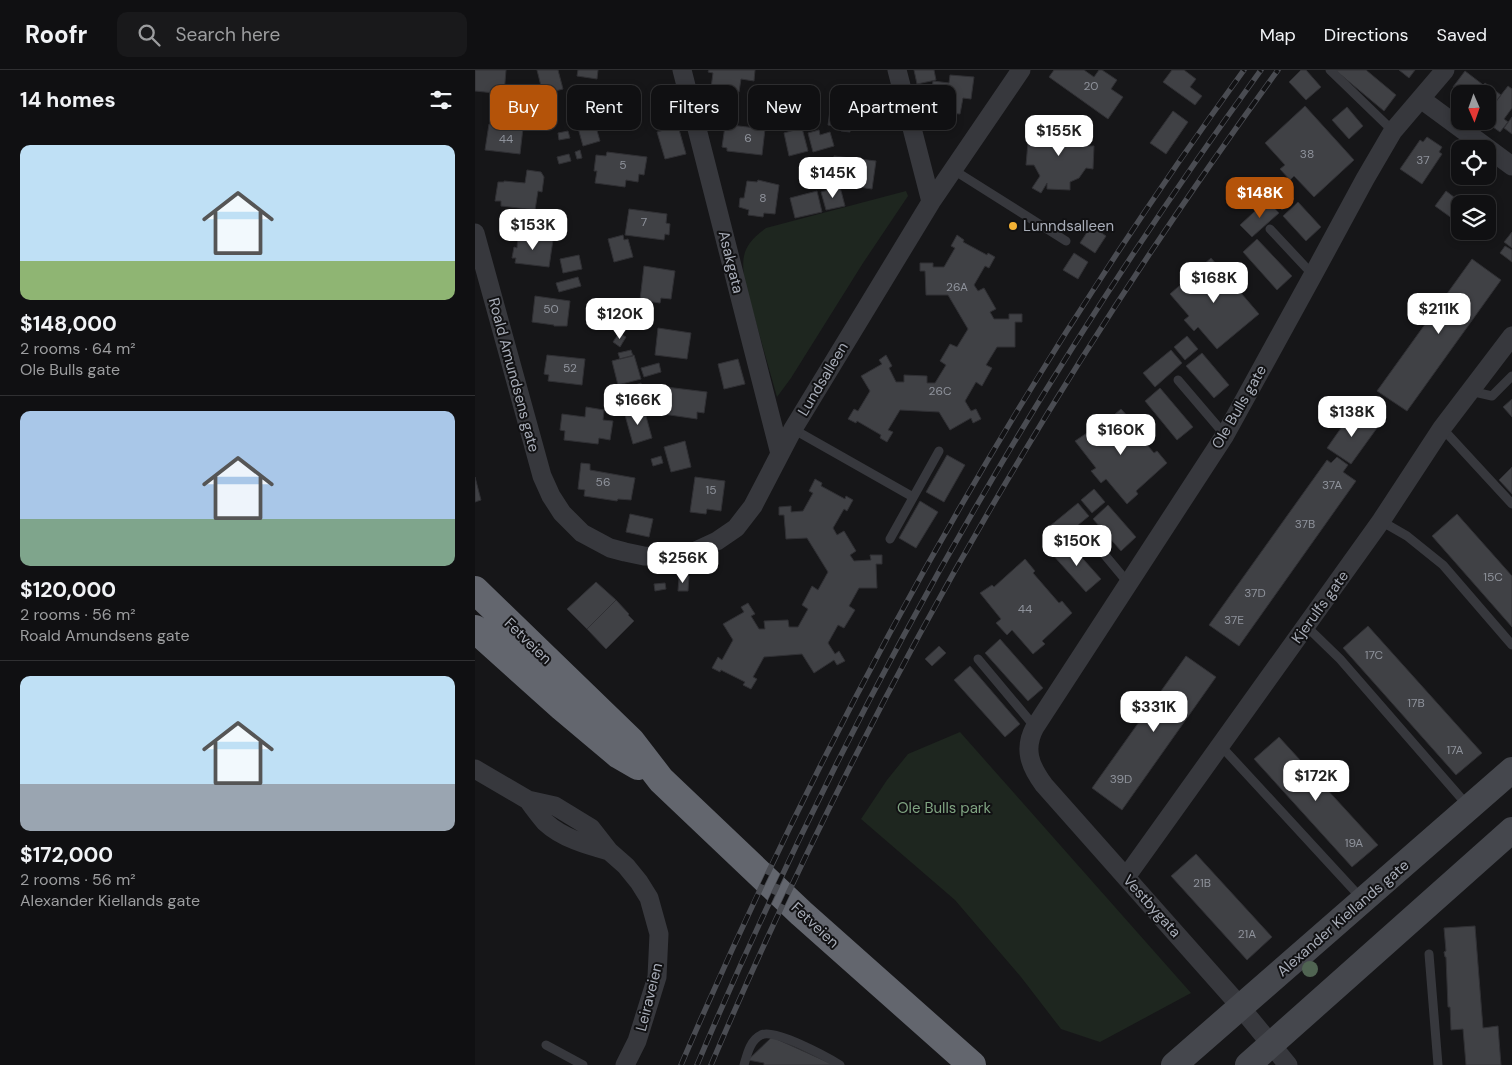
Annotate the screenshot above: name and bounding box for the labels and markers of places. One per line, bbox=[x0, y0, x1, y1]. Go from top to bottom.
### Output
pin: $155K bbox=[1024, 114, 1094, 157]
pin: $145K bbox=[798, 156, 868, 199]
pin: $148K bbox=[1225, 176, 1295, 219]
pin: $153K bbox=[498, 208, 568, 251]
place label: Lunndsalleen bbox=[1023, 216, 1114, 236]
marker: Lunndsalleen bbox=[1007, 220, 1019, 232]
pin: $168K bbox=[1179, 262, 1249, 304]
pin: $211K bbox=[1404, 292, 1474, 335]
pin: $120K bbox=[585, 298, 655, 340]
pin: $166K bbox=[603, 384, 673, 426]
pin: $138K bbox=[1317, 396, 1387, 438]
pin: $160K bbox=[1086, 414, 1156, 456]
pin: $150K bbox=[1042, 524, 1112, 567]
pin: $256K bbox=[648, 542, 718, 584]
pin: $331K bbox=[1119, 690, 1189, 733]
pin: $172K bbox=[1281, 760, 1351, 802]

